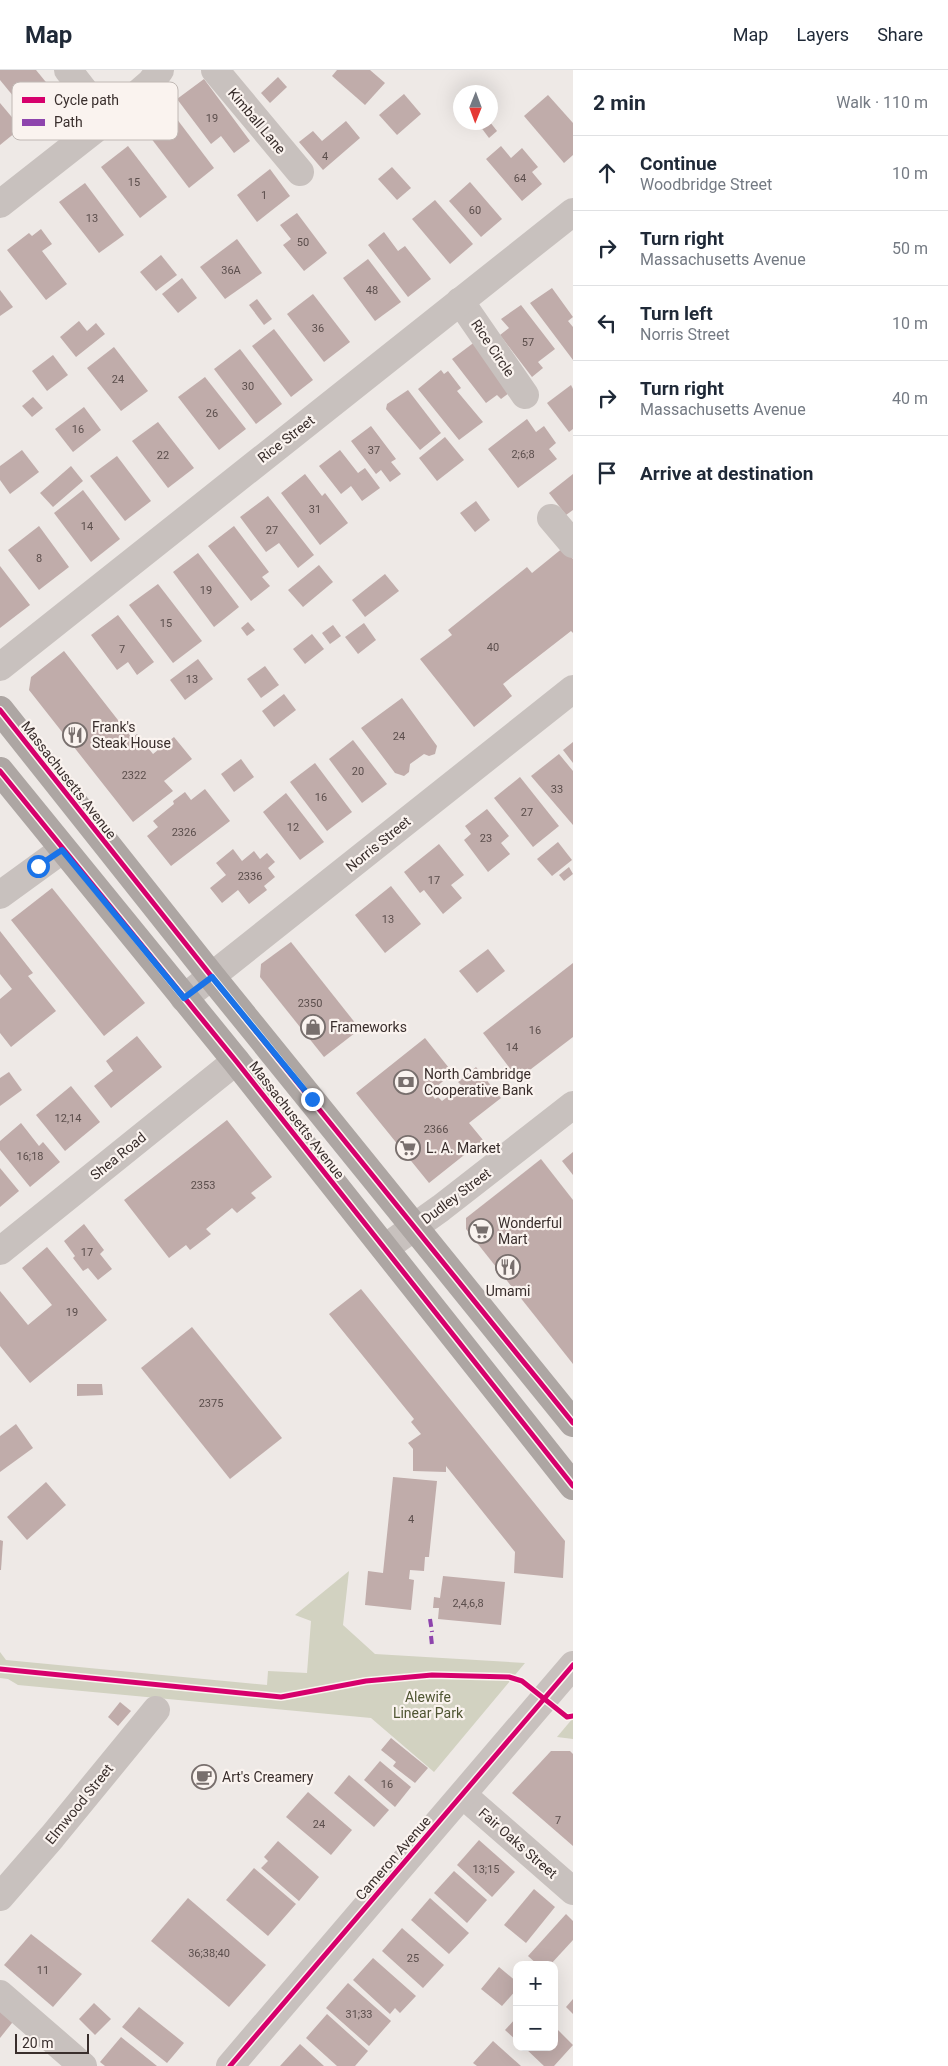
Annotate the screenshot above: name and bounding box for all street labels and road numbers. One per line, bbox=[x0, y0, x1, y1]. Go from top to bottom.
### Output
street label: Kimball Lane bbox=[225, 85, 289, 157]
street label: Rice Circle bbox=[468, 316, 518, 380]
street label: Rice Street bbox=[255, 412, 318, 466]
street label: Massachusetts Avenue bbox=[18, 718, 120, 842]
street label: Norris Street bbox=[342, 813, 414, 875]
street label: Massachusetts Avenue bbox=[246, 1058, 348, 1182]
street label: Shea Road bbox=[87, 1129, 149, 1183]
street label: Dudley Street bbox=[418, 1165, 494, 1227]
street label: Elmwood Street bbox=[42, 1760, 116, 1847]
street label: Fair Oaks Street bbox=[475, 1805, 561, 1882]
street label: Cameron Avenue bbox=[352, 1813, 434, 1903]

